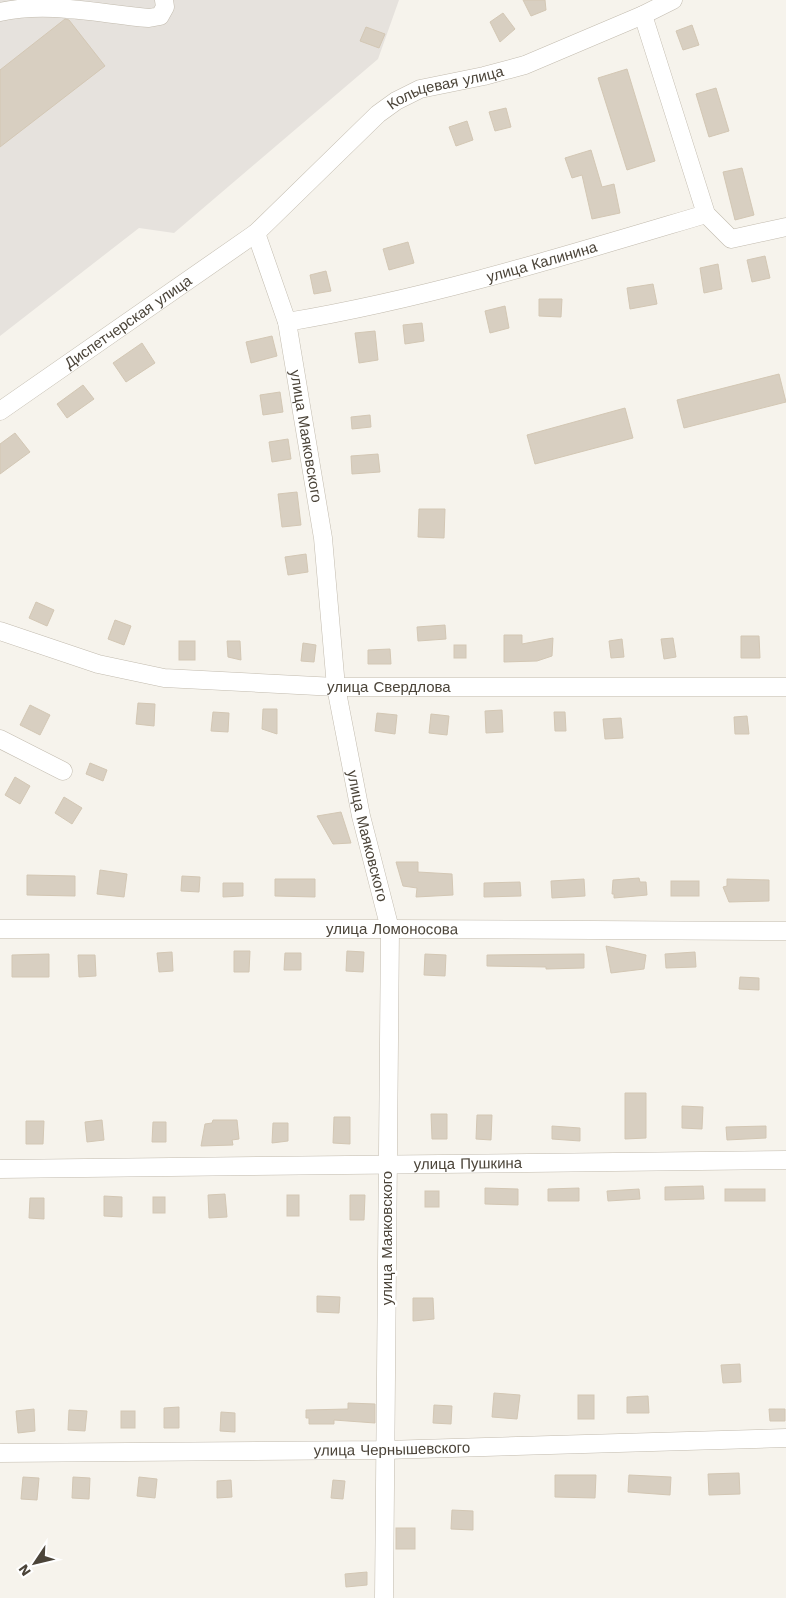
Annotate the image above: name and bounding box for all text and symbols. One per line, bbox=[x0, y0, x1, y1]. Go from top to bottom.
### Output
street label: Кольцевая улица bbox=[384, 62, 506, 113]
street label: улица Калинина bbox=[485, 238, 600, 286]
street label: Диспетчерская улица bbox=[61, 271, 196, 372]
street label: улица Маяковского bbox=[286, 368, 326, 504]
street label: улица Свердлова bbox=[327, 678, 451, 696]
street label: улица Маяковского bbox=[343, 769, 392, 904]
street label: улица Ломоносова bbox=[326, 920, 459, 938]
street label: улица Пушкина bbox=[414, 1154, 523, 1173]
street label: улица Маяковского bbox=[378, 1171, 396, 1305]
street label: улица Чернышевского bbox=[314, 1438, 470, 1460]
north arrow bbox=[10, 1538, 60, 1588]
text: N bbox=[15, 1562, 34, 1579]

